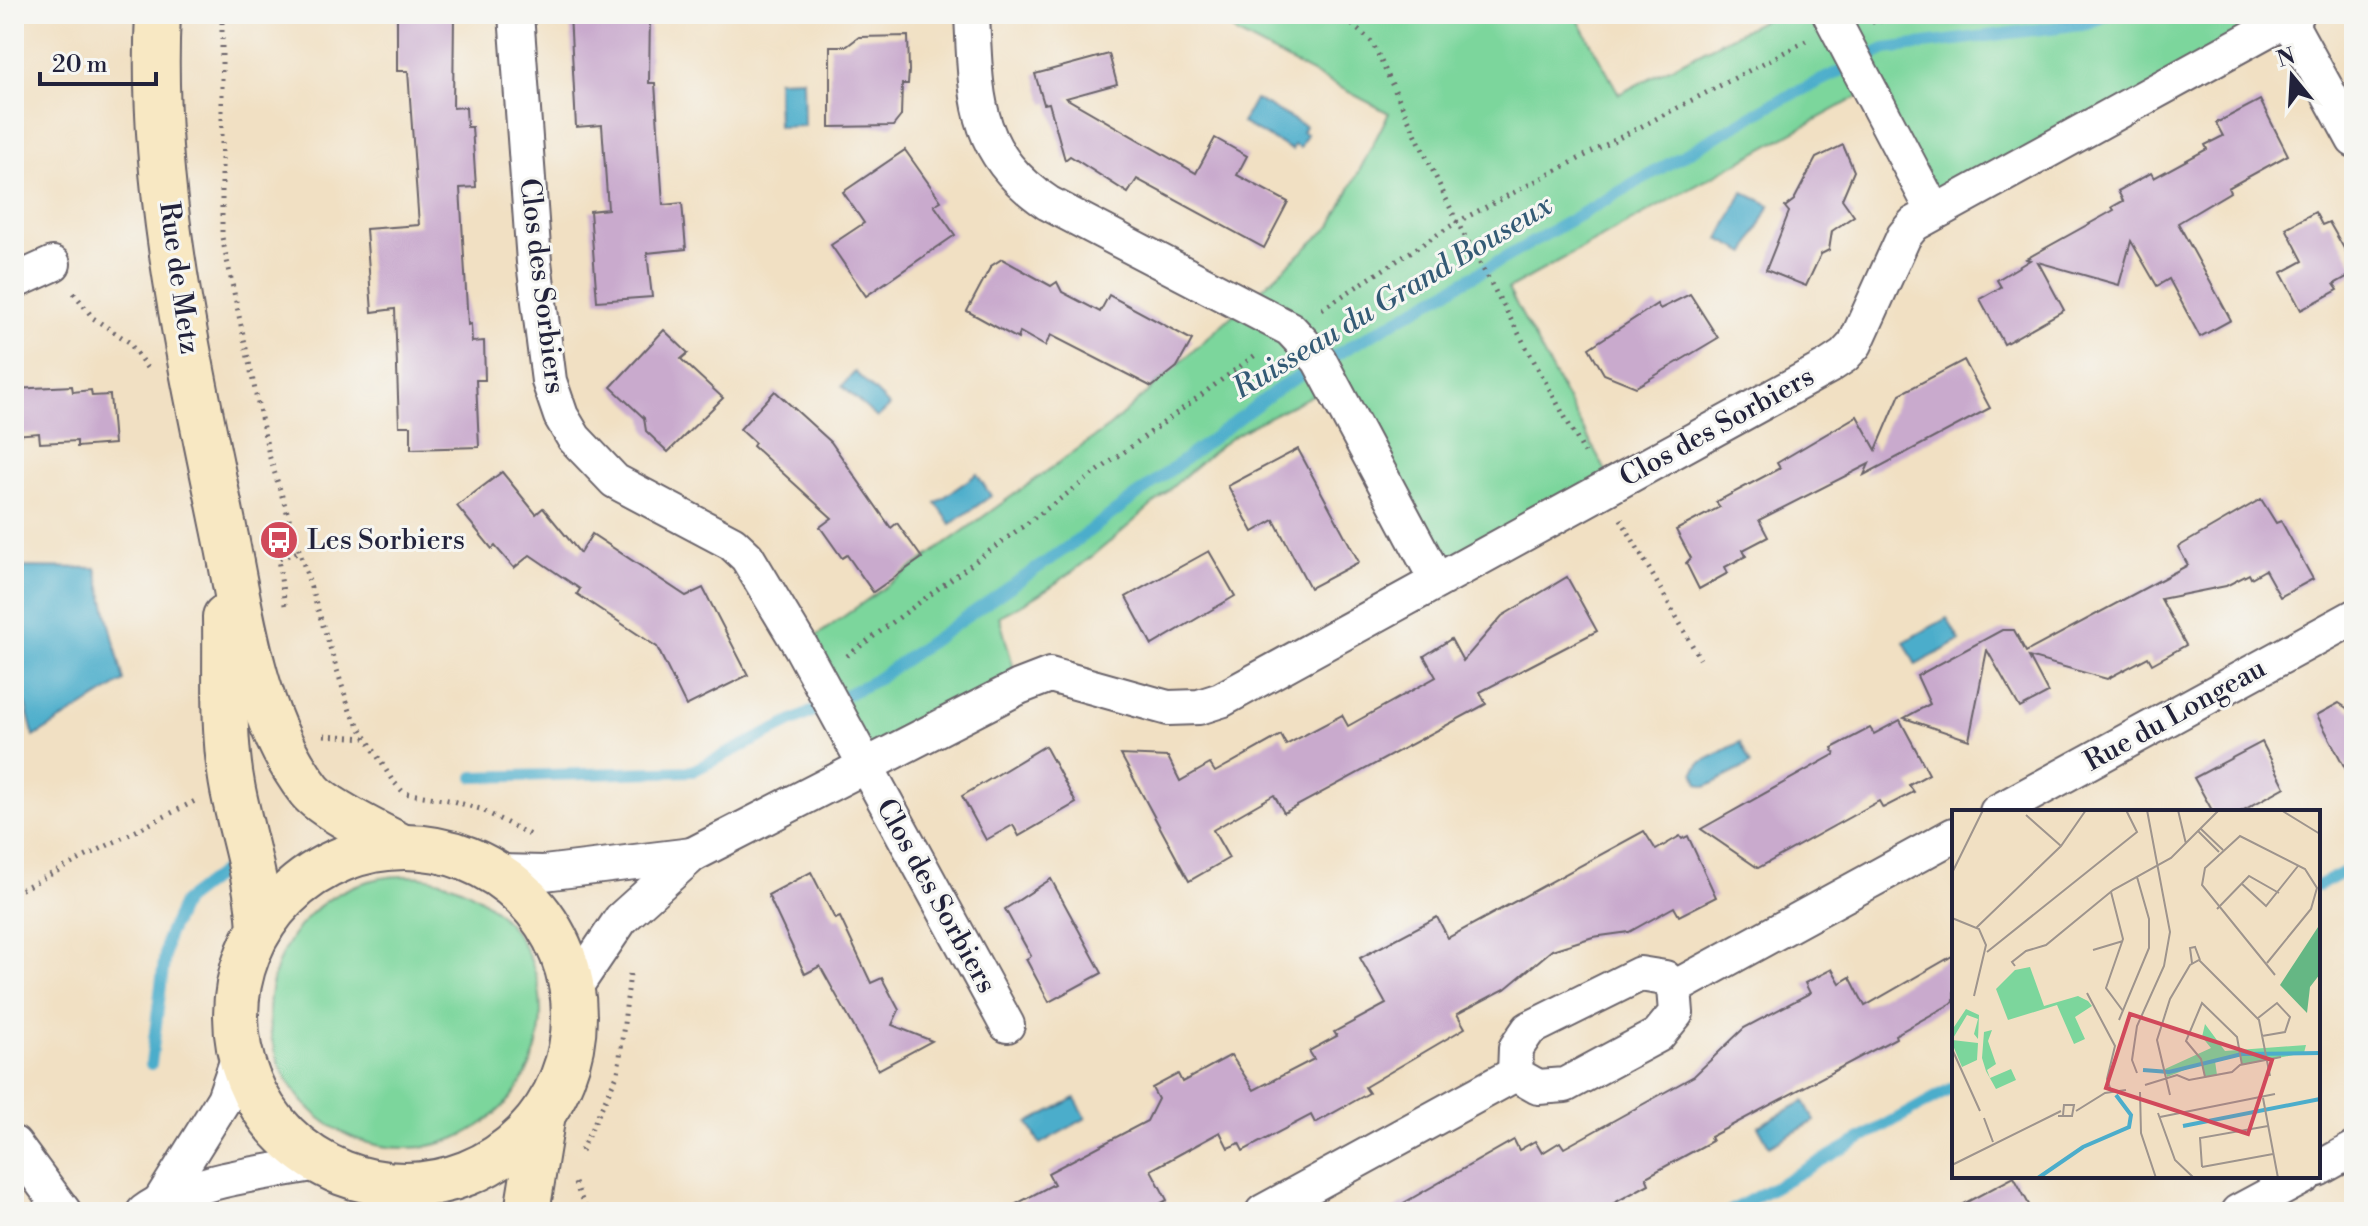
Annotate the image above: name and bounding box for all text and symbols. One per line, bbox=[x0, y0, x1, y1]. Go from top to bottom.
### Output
scale bar bbox=[40, 36, 156, 86]
north arrow bbox=[2252, 36, 2332, 116]
text: N bbox=[2274, 43, 2299, 74]
text: 20 m bbox=[52, 50, 108, 80]
street label: Clos des Sorbiers bbox=[511, 176, 573, 396]
water label: Ruisseau du Grand Bouseux bbox=[1225, 186, 1560, 408]
street label: Rue de Metz bbox=[151, 200, 207, 356]
street label: Clos des Sorbiers bbox=[1614, 359, 1820, 495]
bus stop icon: Les Sorbiers bbox=[258, 519, 300, 561]
place label: Les Sorbiers bbox=[307, 523, 465, 558]
street label: Rue du Longeau bbox=[2078, 651, 2272, 779]
street label: Clos des Sorbiers bbox=[868, 793, 1004, 999]
inset map bbox=[1952, 810, 2320, 1178]

